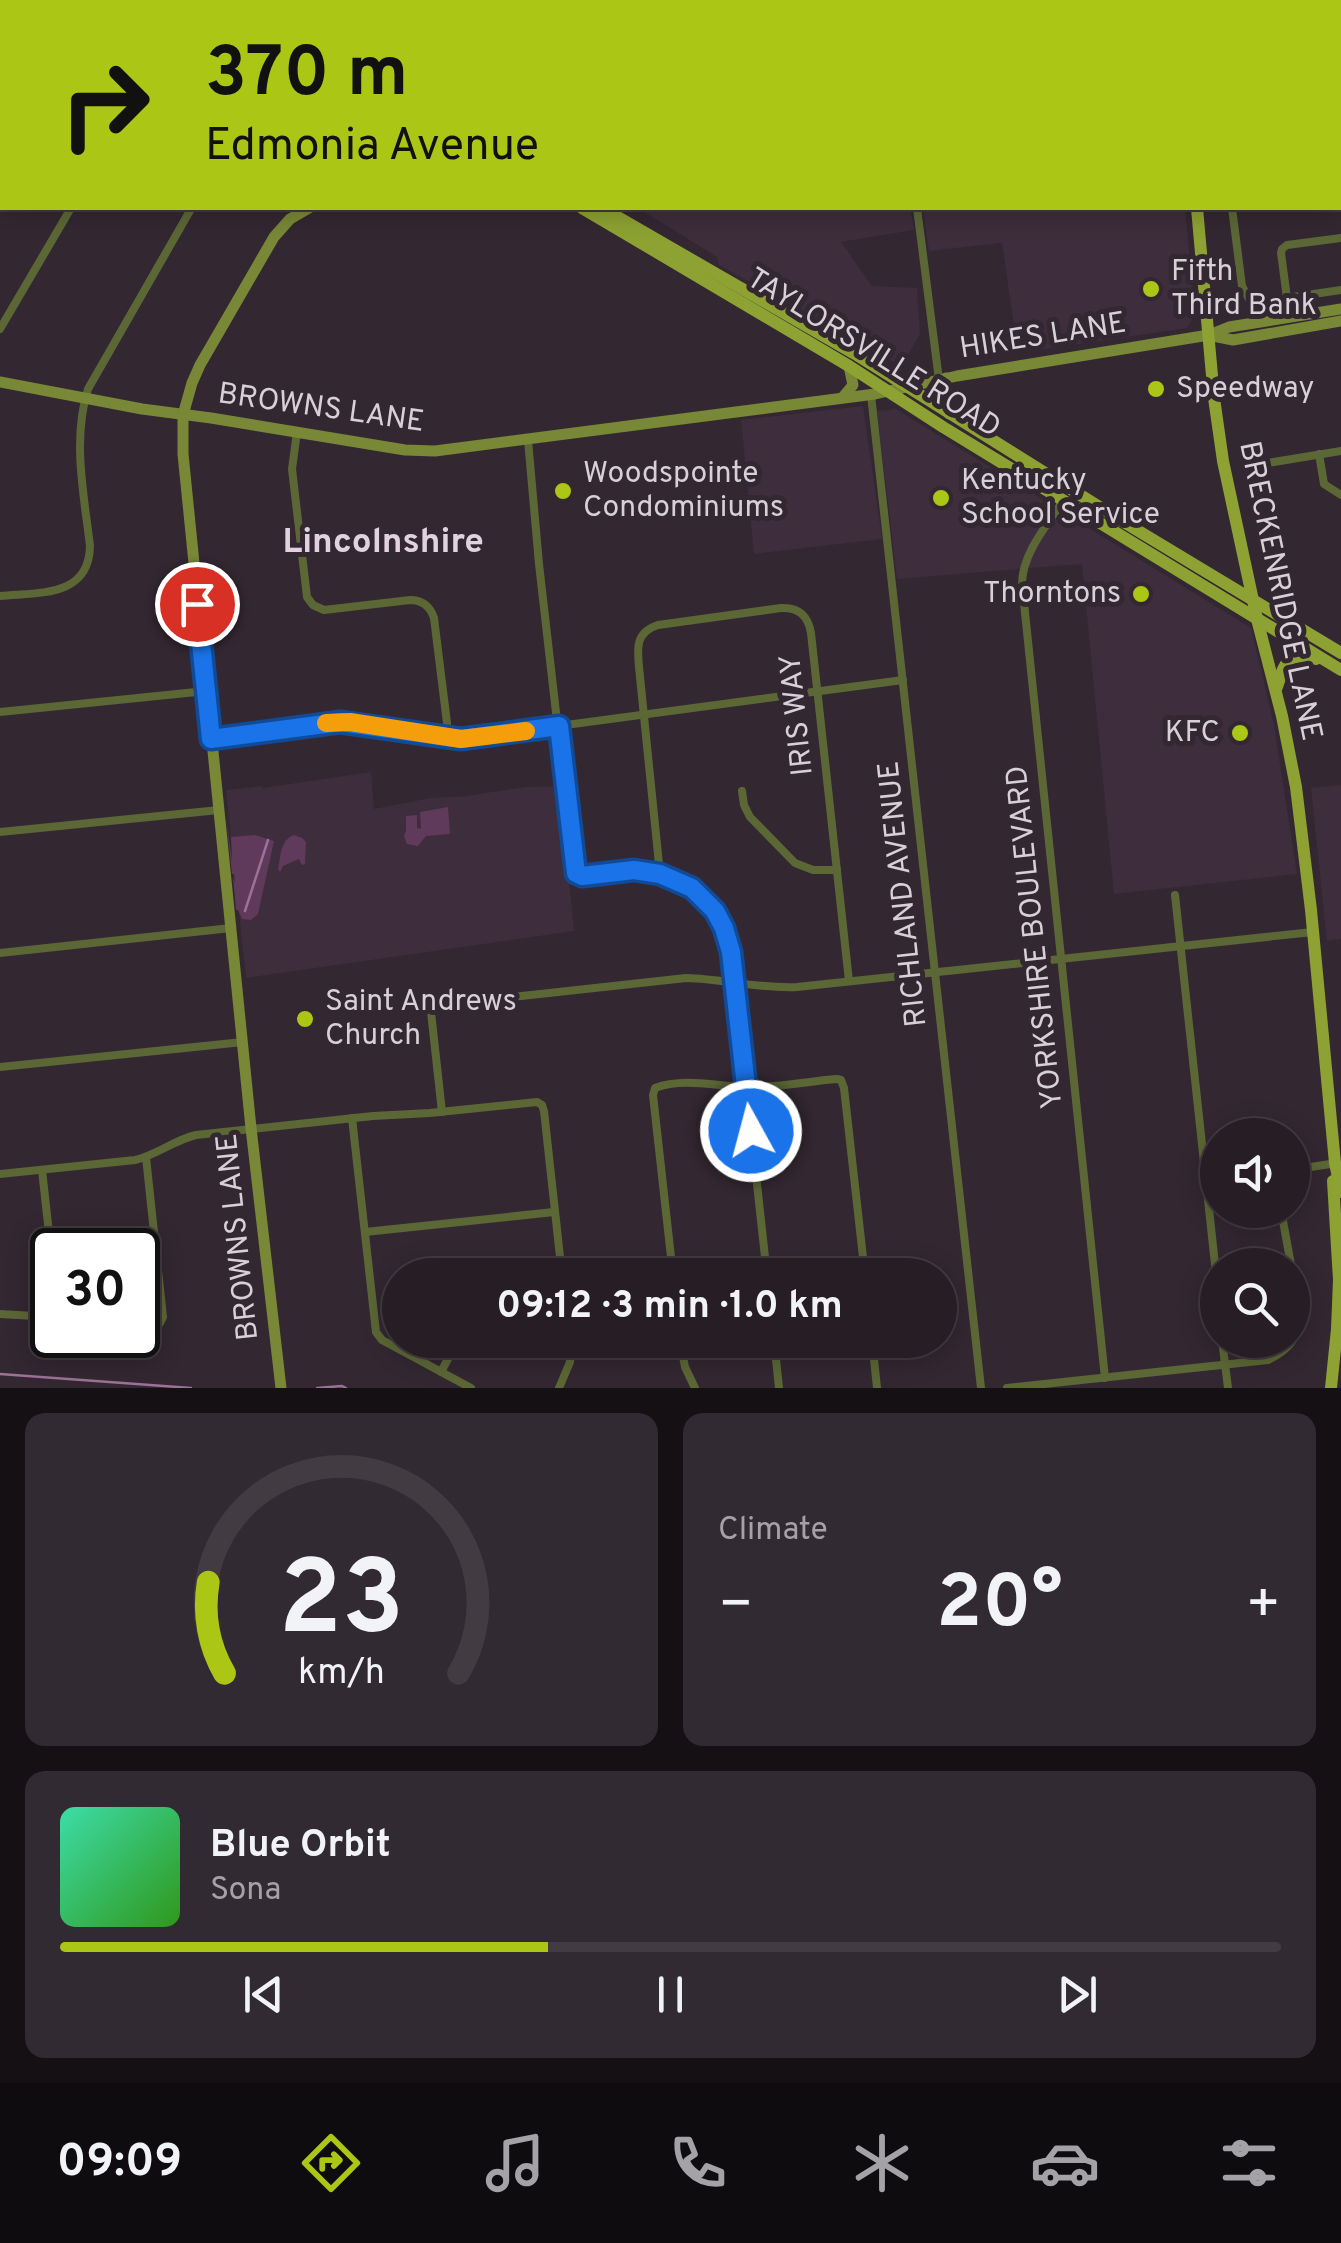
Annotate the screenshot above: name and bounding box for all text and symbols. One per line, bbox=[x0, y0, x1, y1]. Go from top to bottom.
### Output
text: 370 m bbox=[205, 32, 408, 121]
icon: right bbox=[40, 40, 170, 170]
text: Edmonia Avenue bbox=[205, 119, 539, 176]
place label: Fifth Third Bank bbox=[1171, 254, 1317, 325]
street label: TAYLORSVILLE ROAD bbox=[739, 261, 1007, 447]
marker: Fifth Third Bank bbox=[1140, 278, 1162, 300]
street label: HIKES LANE bbox=[957, 306, 1129, 368]
place label: Speedway bbox=[1176, 371, 1314, 408]
street label: BROWNS LANE bbox=[216, 376, 426, 442]
marker: Speedway bbox=[1145, 378, 1167, 400]
street label: BRECKENRIDGE LANE bbox=[1229, 438, 1329, 744]
place label: Woodspointe Condominiums bbox=[583, 456, 784, 527]
place label: Kentucky School Service bbox=[961, 463, 1160, 534]
marker: Woodspointe Condominiums bbox=[552, 480, 574, 502]
marker: Kentucky School Service bbox=[930, 487, 952, 509]
district label: Lincolnshire bbox=[282, 521, 484, 565]
pin bbox=[155, 562, 240, 647]
place label: Thorntons bbox=[983, 576, 1121, 613]
icon: arrive bbox=[170, 577, 225, 632]
marker: Thorntons bbox=[1130, 583, 1152, 605]
street label: IRIS WAY bbox=[773, 652, 823, 778]
place label: KFC bbox=[1165, 715, 1220, 752]
marker: KFC bbox=[1229, 722, 1251, 744]
street label: RICHLAND AVENUE bbox=[872, 759, 936, 1029]
street label: YORKSHIRE BOULEVARD bbox=[1000, 764, 1072, 1110]
place label: Saint Andrews Church bbox=[325, 984, 517, 1055]
marker: Saint Andrews Church bbox=[294, 1008, 316, 1030]
position arrow bbox=[699, 1079, 803, 1183]
map controls bbox=[1200, 1118, 1310, 1358]
button: sound bbox=[1200, 1118, 1310, 1228]
street label: BROWNS LANE bbox=[210, 1132, 268, 1342]
speed limit sign: 30 bbox=[30, 1228, 160, 1358]
button: search bbox=[1200, 1248, 1310, 1358]
text: 09:12 · 3 min · 1.0 km bbox=[496, 1283, 843, 1332]
text: Climate bbox=[718, 1511, 828, 1551]
text: 23 bbox=[279, 1539, 404, 1671]
text: 20° bbox=[936, 1559, 1063, 1654]
text: − bbox=[718, 1572, 753, 1642]
text: + bbox=[1246, 1572, 1281, 1642]
text: km/h bbox=[298, 1651, 385, 1697]
text: Blue Orbit bbox=[210, 1822, 391, 1871]
text: Sona bbox=[210, 1871, 281, 1911]
icon: previous bbox=[236, 1967, 291, 2022]
icon: pause bbox=[643, 1967, 698, 2022]
icon: next bbox=[1050, 1967, 1105, 2022]
icon: directions bbox=[296, 2128, 366, 2198]
icon: music bbox=[480, 2128, 550, 2198]
icon: phone bbox=[663, 2128, 733, 2198]
icon: climate bbox=[847, 2128, 917, 2198]
icon: car bbox=[1030, 2128, 1100, 2198]
icon: filters bbox=[1214, 2128, 1284, 2198]
text: 09:09 bbox=[57, 2135, 182, 2192]

